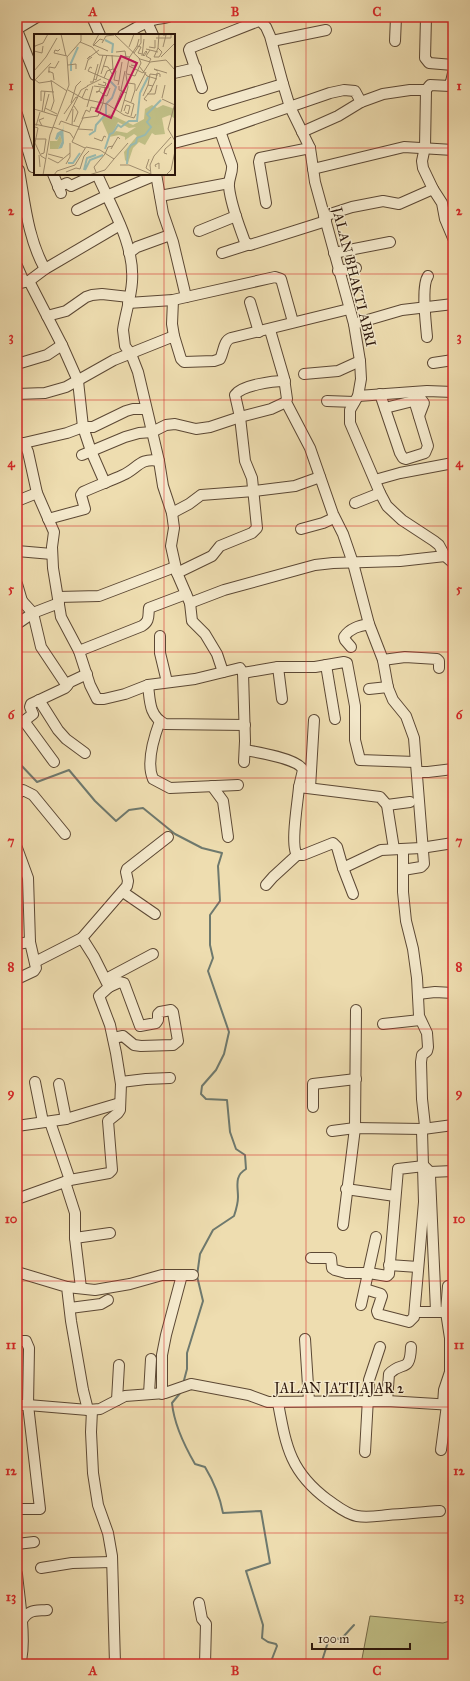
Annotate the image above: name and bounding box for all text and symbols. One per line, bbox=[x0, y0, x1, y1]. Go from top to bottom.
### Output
text: A bbox=[88, 4, 98, 20]
text: B bbox=[231, 4, 240, 20]
text: C bbox=[373, 4, 382, 20]
inset map bbox=[34, 34, 175, 175]
text: 1 bbox=[8, 78, 14, 94]
text: 1 bbox=[456, 78, 462, 94]
text: 2 bbox=[8, 203, 15, 219]
street label: JALAN BHAKTI ABRI bbox=[327, 203, 380, 349]
text: 2 bbox=[456, 203, 463, 219]
text: 3 bbox=[8, 329, 14, 345]
text: 3 bbox=[456, 329, 462, 345]
text: 4 bbox=[7, 455, 15, 471]
text: 4 bbox=[455, 455, 463, 471]
text: 5 bbox=[8, 581, 15, 597]
text: 5 bbox=[456, 581, 463, 597]
text: 6 bbox=[8, 707, 16, 723]
text: 6 bbox=[456, 707, 464, 723]
text: 7 bbox=[8, 833, 15, 849]
text: 7 bbox=[456, 833, 463, 849]
text: 8 bbox=[8, 959, 15, 975]
text: 8 bbox=[456, 959, 463, 975]
text: 9 bbox=[8, 1085, 15, 1101]
text: 9 bbox=[456, 1085, 463, 1101]
text: 10 bbox=[5, 1211, 18, 1227]
text: 10 bbox=[453, 1211, 466, 1227]
text: 11 bbox=[6, 1337, 16, 1353]
text: 11 bbox=[454, 1337, 464, 1353]
street label: JALAN JATIJAJAR 2 bbox=[272, 1380, 404, 1398]
text: 12 bbox=[5, 1463, 17, 1479]
text: 12 bbox=[453, 1463, 465, 1479]
text: 13 bbox=[6, 1589, 16, 1605]
text: 13 bbox=[454, 1589, 464, 1605]
scale bar bbox=[312, 1625, 410, 1651]
text: 100 m bbox=[318, 1632, 349, 1646]
text: A bbox=[88, 1663, 98, 1679]
text: B bbox=[231, 1663, 240, 1679]
text: C bbox=[373, 1663, 382, 1679]

